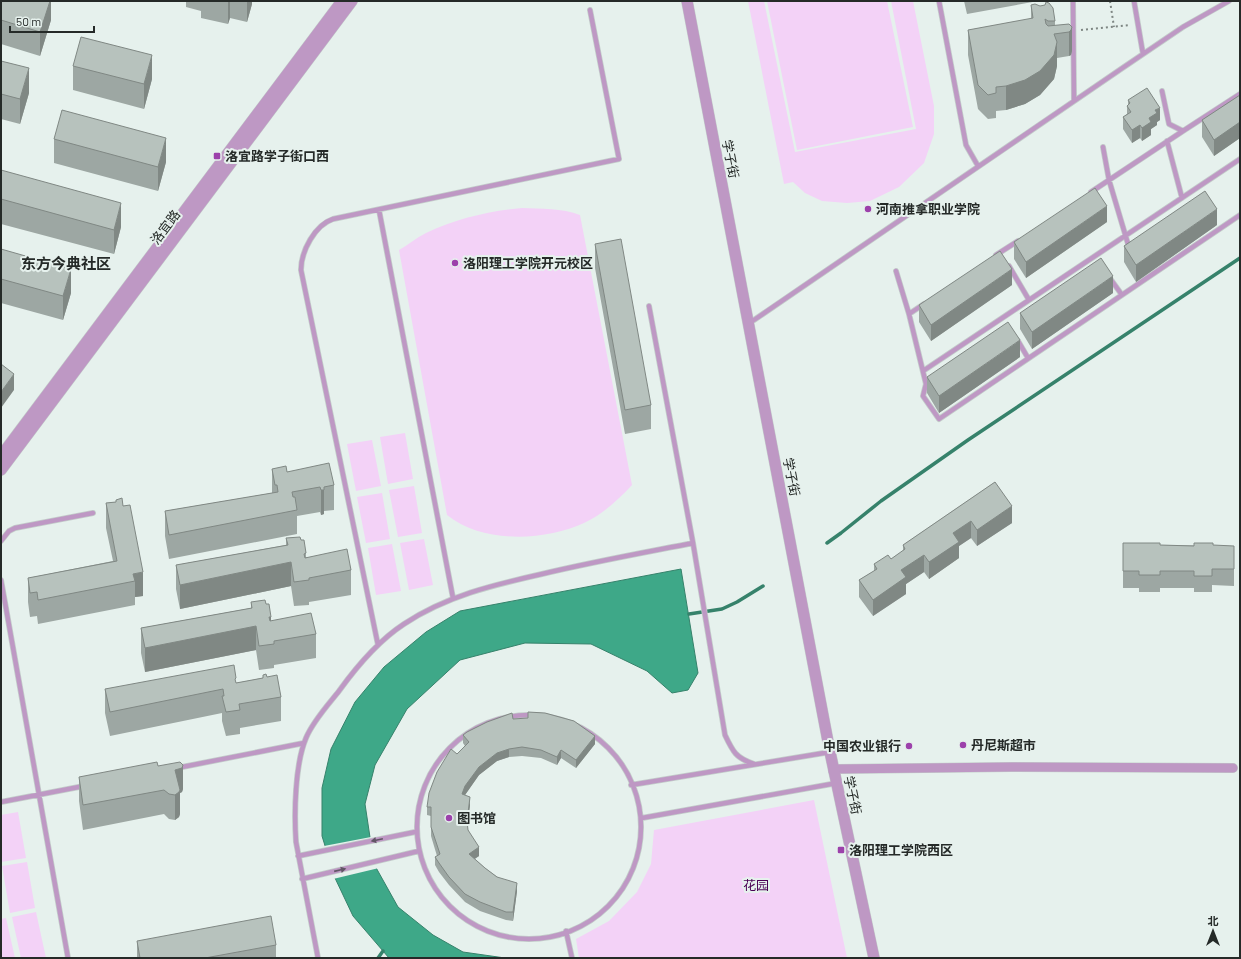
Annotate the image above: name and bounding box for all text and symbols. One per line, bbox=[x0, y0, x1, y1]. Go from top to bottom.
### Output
scale bar bbox=[10, 8, 94, 34]
text: 50 m bbox=[16, 14, 41, 28]
street label: 学子街 bbox=[719, 138, 743, 180]
place label: 洛宜路学子街口西 bbox=[225, 148, 329, 164]
marker: 洛宜路学子街口西 bbox=[212, 151, 222, 161]
place label: 河南推拿职业学院 bbox=[876, 201, 980, 217]
marker: 河南推拿职业学院 bbox=[863, 204, 873, 214]
street label: 洛宜路 bbox=[147, 207, 183, 247]
district label: 东方今典社区 bbox=[21, 254, 111, 272]
place label: 洛阳理工学院开元校区 bbox=[463, 255, 593, 271]
marker: 洛阳理工学院开元校区 bbox=[450, 258, 460, 268]
street label: 学子街 bbox=[780, 456, 804, 498]
place label: 丹尼斯超市 bbox=[971, 737, 1036, 753]
place label: 中国农业银行 bbox=[823, 738, 901, 754]
marker: 丹尼斯超市 bbox=[958, 740, 968, 750]
marker: 中国农业银行 bbox=[904, 741, 914, 751]
street label: 学子街 bbox=[841, 774, 865, 816]
place label: 图书馆 bbox=[457, 810, 496, 826]
marker: 图书馆 bbox=[444, 813, 454, 823]
one-way arrow bbox=[371, 837, 383, 843]
place label: 洛阳理工学院西区 bbox=[849, 842, 953, 858]
marker: 洛阳理工学院西区 bbox=[836, 845, 846, 855]
one-way arrow bbox=[334, 866, 346, 872]
park label: 花园 bbox=[743, 877, 769, 893]
north arrow bbox=[1193, 911, 1233, 951]
text: 北 bbox=[1208, 914, 1219, 927]

